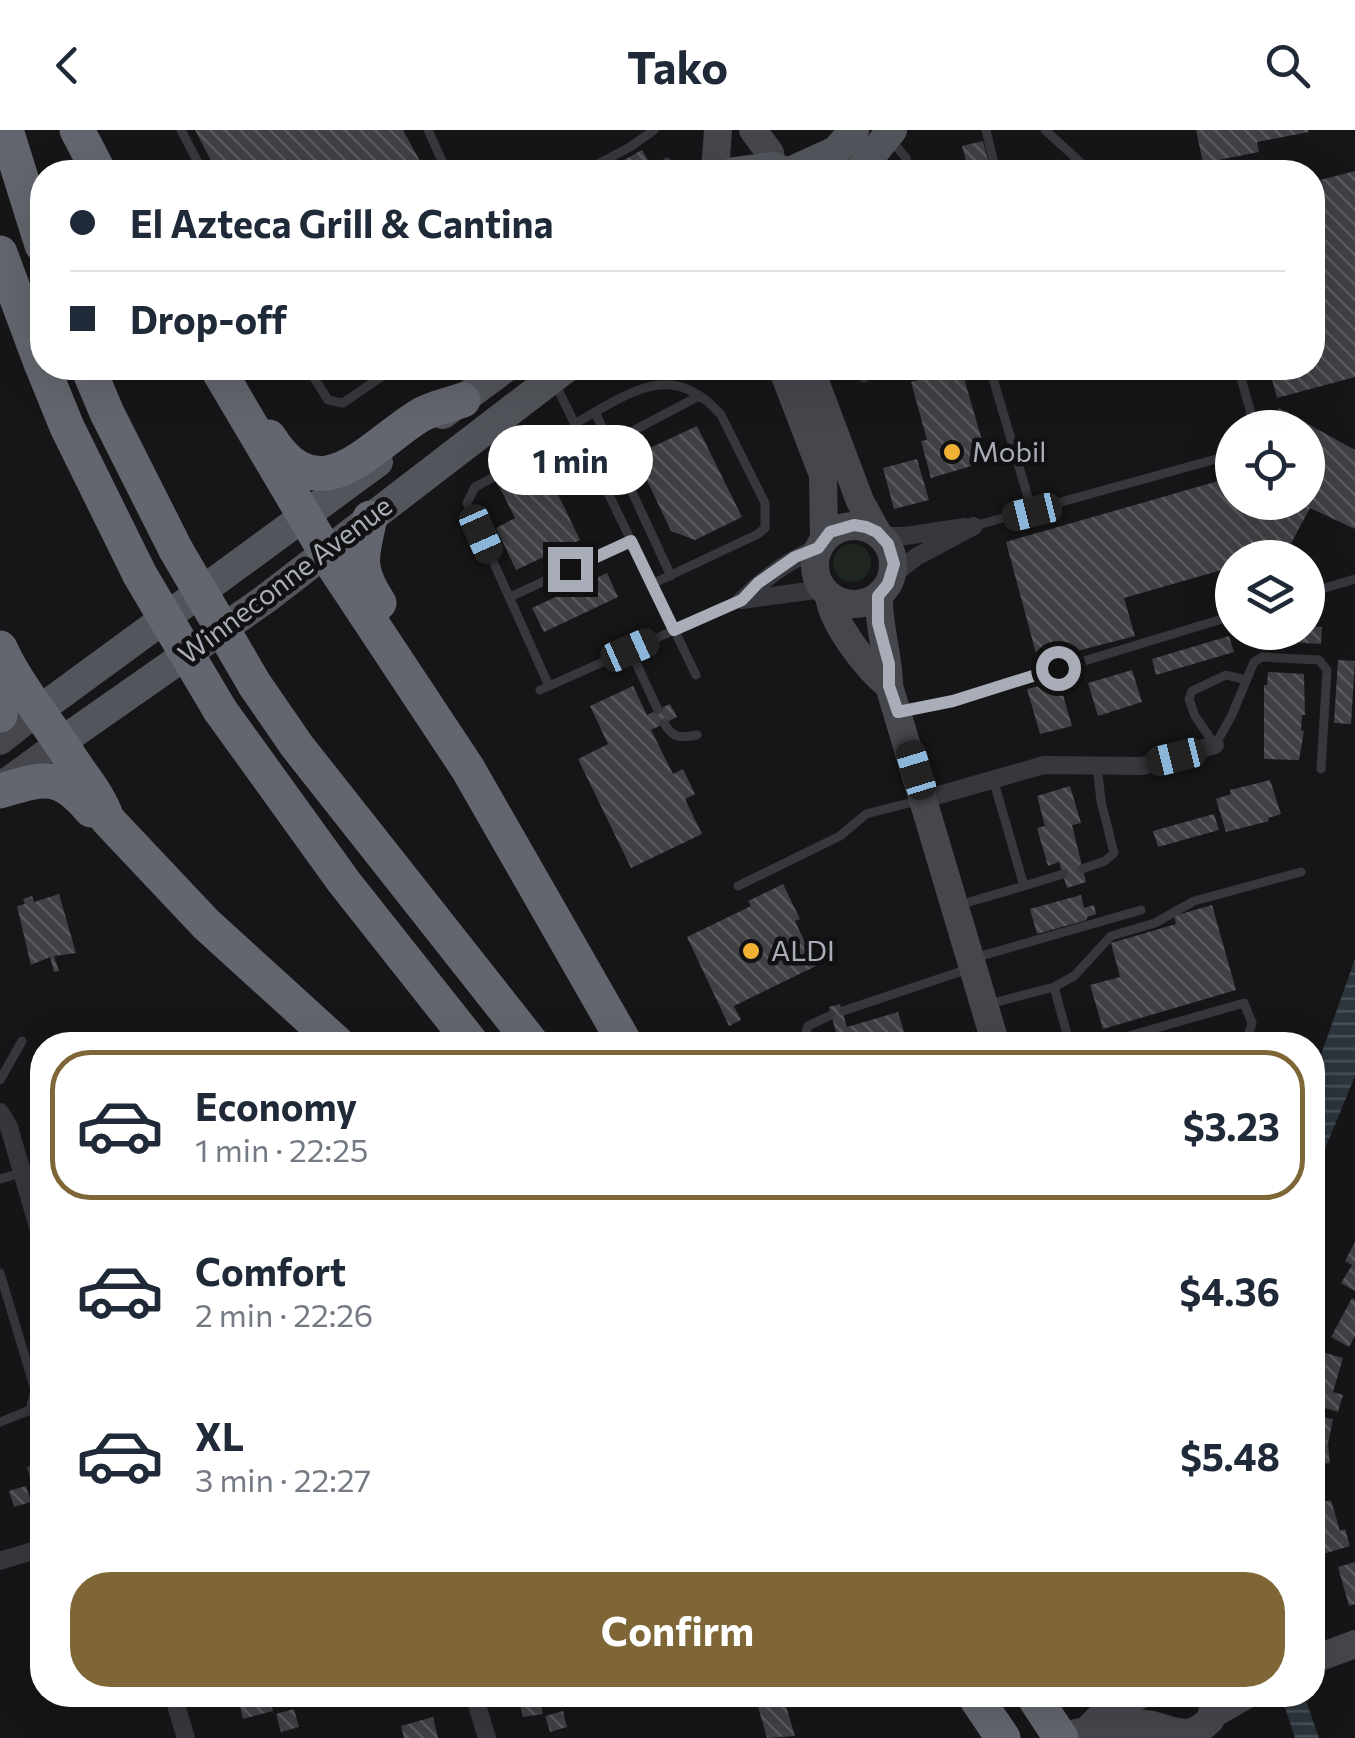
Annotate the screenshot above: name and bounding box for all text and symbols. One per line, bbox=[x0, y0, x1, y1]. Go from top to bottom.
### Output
icon: back bbox=[40, 38, 95, 93]
text: Tako bbox=[627, 38, 728, 93]
icon: search bbox=[1260, 38, 1315, 93]
text: El Azteca Grill & Cantina bbox=[130, 199, 554, 246]
text: Drop-off bbox=[130, 295, 287, 342]
map controls bbox=[1215, 410, 1325, 650]
button: locate bbox=[1215, 410, 1325, 520]
callout: 1 min bbox=[488, 424, 652, 494]
place label: Mobil bbox=[972, 434, 1046, 468]
text: 1 min bbox=[533, 440, 608, 480]
marker: Mobil bbox=[941, 441, 963, 463]
street label: Winneconne Avenue bbox=[171, 488, 398, 671]
car bbox=[999, 490, 1065, 534]
car bbox=[455, 500, 507, 568]
button: layers bbox=[1215, 540, 1325, 650]
route end bbox=[548, 547, 593, 592]
car bbox=[596, 624, 664, 676]
route start bbox=[1036, 646, 1081, 691]
car bbox=[1143, 735, 1209, 779]
car bbox=[893, 737, 939, 803]
place label: ALDI bbox=[771, 933, 835, 967]
marker: ALDI bbox=[740, 940, 762, 962]
icon: car bbox=[75, 1080, 165, 1170]
text: Economy bbox=[195, 1082, 357, 1129]
text: $3.23 bbox=[1183, 1102, 1280, 1149]
text: 1 min · 22:25 bbox=[195, 1129, 368, 1169]
icon: car bbox=[75, 1245, 165, 1335]
text: Comfort bbox=[195, 1247, 346, 1294]
text: $4.36 bbox=[1179, 1267, 1280, 1314]
text: 2 min · 22:26 bbox=[195, 1294, 373, 1334]
icon: car bbox=[75, 1410, 165, 1500]
text: XL bbox=[195, 1412, 244, 1459]
text: $5.48 bbox=[1180, 1432, 1280, 1479]
text: 3 min · 22:27 bbox=[195, 1459, 371, 1499]
button: Confirm bbox=[70, 1572, 1285, 1687]

